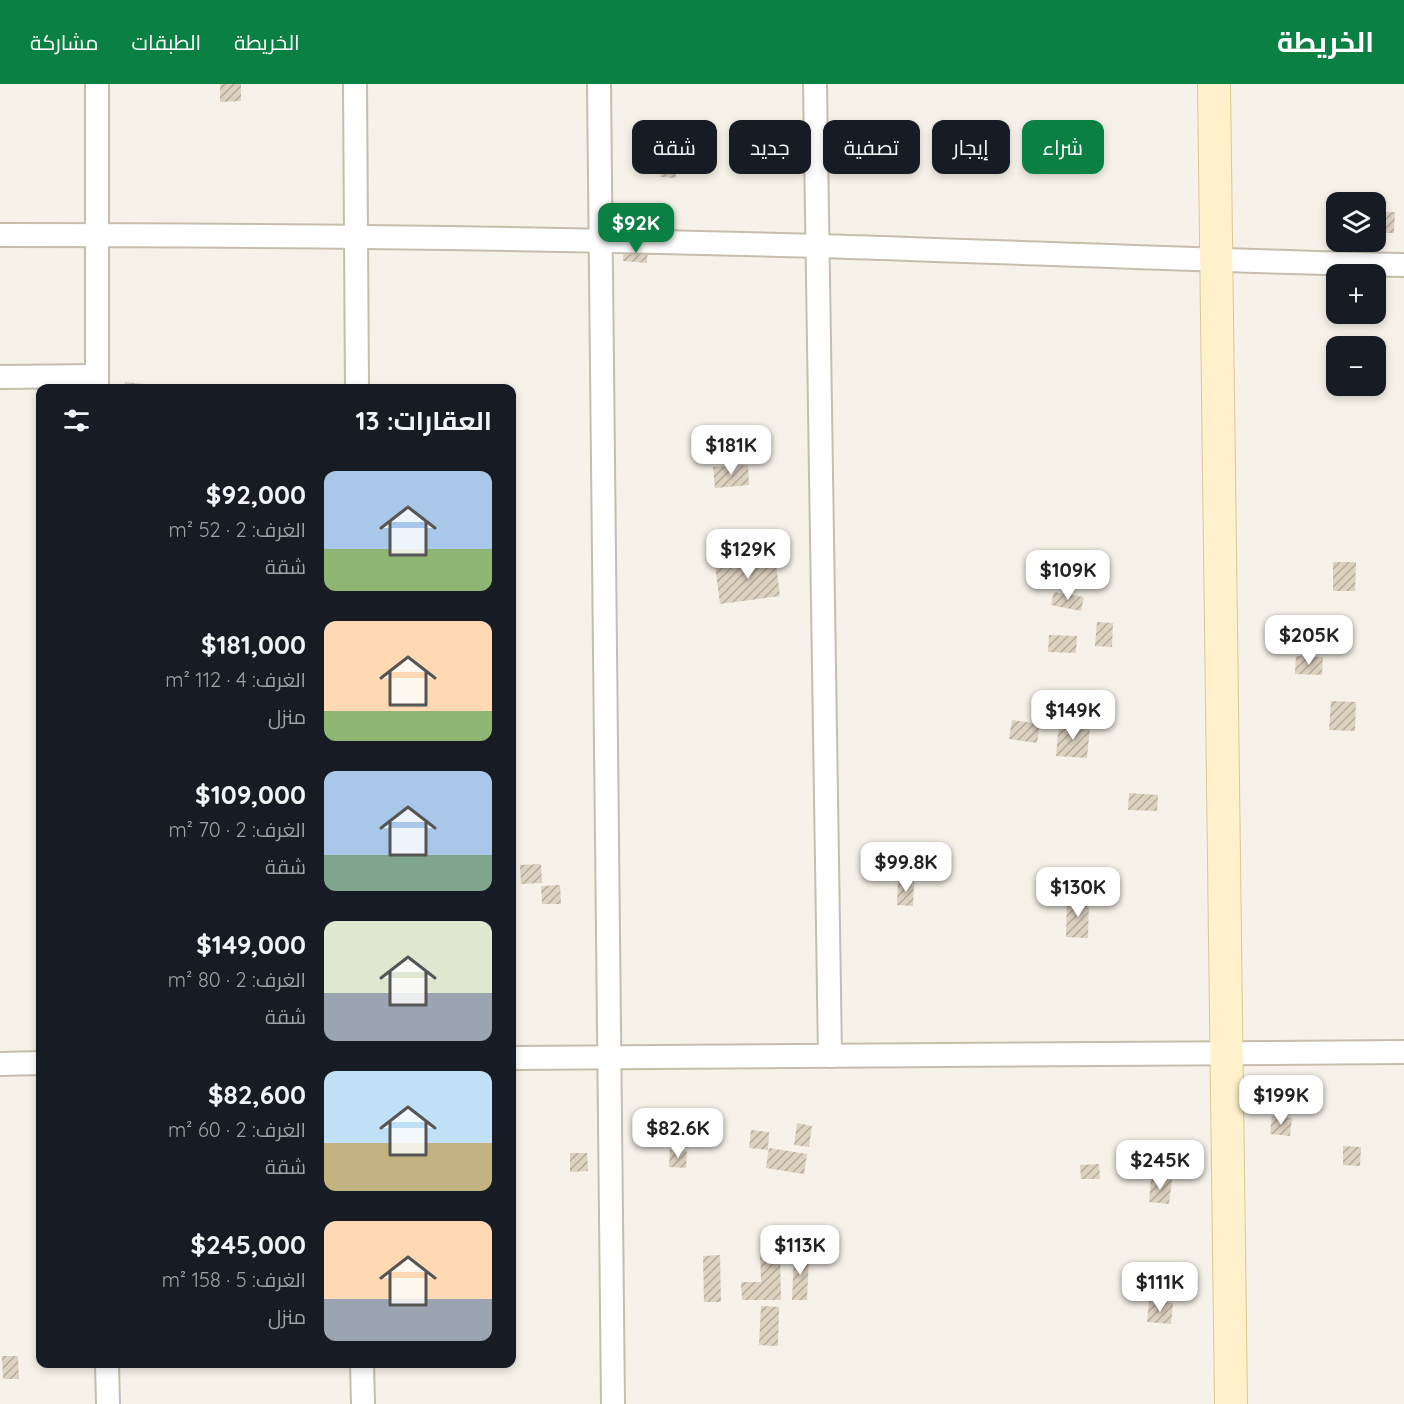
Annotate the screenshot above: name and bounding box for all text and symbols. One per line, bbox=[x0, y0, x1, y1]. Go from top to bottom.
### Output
text: الخريطة bbox=[1277, 24, 1374, 59]
text: مشاركة bbox=[30, 29, 99, 55]
text: الطبقات bbox=[132, 29, 201, 55]
text: الخريطة bbox=[234, 29, 300, 55]
chip: شقة bbox=[632, 120, 717, 174]
chip: جديد bbox=[729, 120, 811, 174]
chip: تصفية bbox=[823, 120, 920, 174]
chip: إيجار bbox=[932, 120, 1010, 174]
chip: شراء bbox=[1022, 120, 1104, 174]
map controls bbox=[1326, 192, 1386, 396]
button: layers bbox=[1326, 192, 1386, 252]
pin: $92K bbox=[600, 203, 672, 254]
text: $92K bbox=[612, 210, 660, 235]
button: + bbox=[1326, 264, 1386, 324]
button: − bbox=[1326, 336, 1386, 396]
icon: filters bbox=[60, 404, 93, 437]
text: العقارات: 13 bbox=[355, 404, 492, 437]
pin: $181K bbox=[689, 425, 773, 476]
text: $181K bbox=[705, 432, 757, 457]
text: $92,000 bbox=[206, 478, 306, 511]
icon: home bbox=[372, 495, 444, 567]
text: الغرف: 2 · 52 m² bbox=[169, 517, 306, 542]
pin: $129K bbox=[706, 529, 790, 580]
text: $129K bbox=[720, 536, 776, 561]
pin: $109K bbox=[1026, 550, 1110, 601]
text: شقة bbox=[265, 554, 306, 579]
text: $109K bbox=[1040, 557, 1096, 582]
pin: $205K bbox=[1267, 615, 1351, 666]
text: $205K bbox=[1279, 622, 1339, 647]
text: $181,000 bbox=[201, 628, 306, 661]
icon: home bbox=[372, 645, 444, 717]
text: الغرف: 4 · 112 m² bbox=[165, 667, 306, 692]
pin: $149K bbox=[1031, 690, 1115, 741]
text: $149K bbox=[1045, 697, 1101, 722]
text: منزل bbox=[268, 704, 306, 729]
text: $109,000 bbox=[195, 778, 306, 811]
icon: home bbox=[372, 795, 444, 867]
text: الغرف: 2 · 70 m² bbox=[168, 817, 306, 842]
pin: $99.8K bbox=[857, 842, 955, 893]
text: $99.8K bbox=[875, 849, 937, 874]
text: شقة bbox=[265, 854, 306, 879]
pin: $130K bbox=[1036, 867, 1120, 918]
text: $130K bbox=[1050, 874, 1106, 899]
text: $149,000 bbox=[196, 928, 306, 961]
icon: home bbox=[372, 945, 444, 1017]
text: الغرف: 2 · 80 m² bbox=[168, 967, 306, 992]
text: شقة bbox=[265, 1004, 306, 1029]
pin: $199K bbox=[1239, 1075, 1323, 1126]
text: $82,600 bbox=[208, 1078, 306, 1111]
text: $199K bbox=[1253, 1082, 1309, 1107]
icon: home bbox=[372, 1095, 444, 1167]
pin: $82.6K bbox=[629, 1108, 727, 1159]
text: $82.6K bbox=[646, 1115, 710, 1140]
text: الغرف: 2 · 60 m² bbox=[168, 1117, 306, 1142]
pin: $245K bbox=[1118, 1140, 1202, 1191]
text: $245K bbox=[1130, 1147, 1190, 1172]
text: شقة bbox=[265, 1154, 306, 1179]
pin: $113K bbox=[758, 1225, 842, 1276]
text: $245,000 bbox=[190, 1228, 306, 1261]
text: $113K bbox=[774, 1232, 826, 1257]
icon: home bbox=[372, 1245, 444, 1317]
pin: $111K bbox=[1118, 1262, 1202, 1313]
text: الغرف: 5 · 158 m² bbox=[162, 1267, 306, 1292]
text: $111K bbox=[1136, 1269, 1184, 1294]
text: منزل bbox=[268, 1304, 306, 1329]

